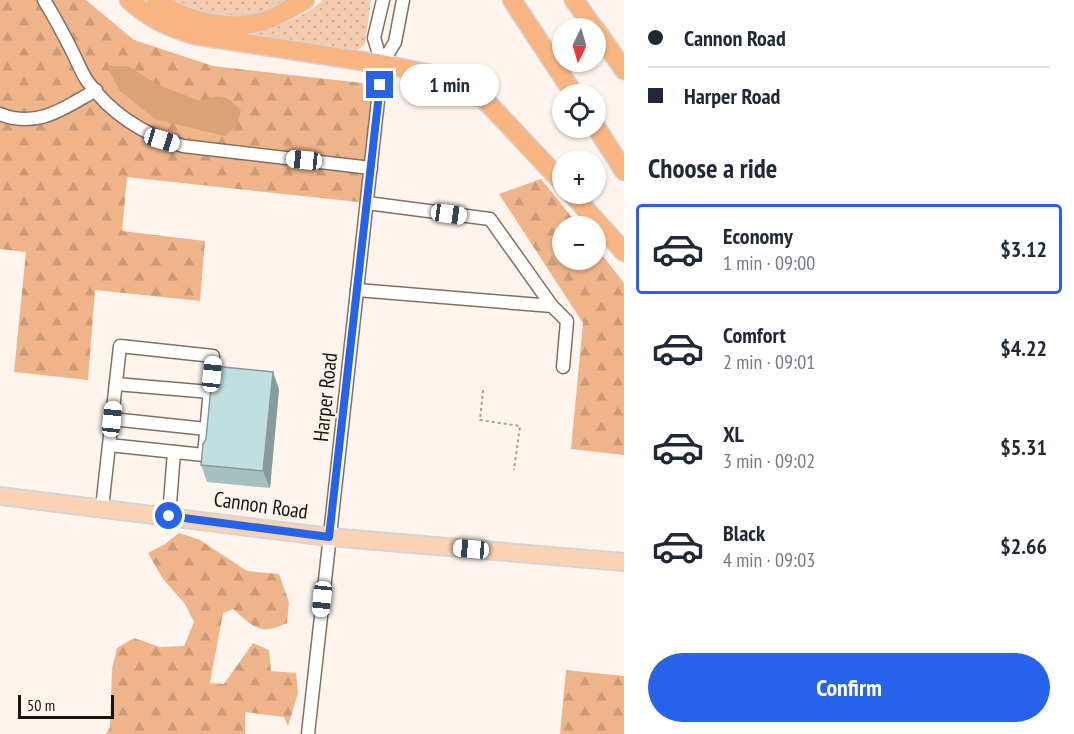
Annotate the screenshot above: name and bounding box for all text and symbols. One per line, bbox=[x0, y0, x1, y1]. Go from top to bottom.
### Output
north arrow bbox=[552, 18, 606, 72]
map controls bbox=[552, 18, 606, 270]
text: Cannon Road bbox=[684, 24, 786, 52]
callout: 1 min bbox=[401, 64, 500, 106]
route end bbox=[366, 71, 393, 98]
text: 1 min bbox=[429, 72, 470, 98]
text: Harper Road bbox=[684, 82, 780, 110]
button: locate bbox=[552, 84, 606, 138]
car bbox=[142, 126, 182, 154]
car bbox=[285, 149, 323, 171]
button: + bbox=[552, 150, 606, 204]
text: Choose a ride bbox=[648, 151, 777, 185]
car bbox=[430, 203, 468, 225]
button: − bbox=[552, 216, 606, 270]
icon: car bbox=[651, 222, 705, 276]
text: Economy bbox=[723, 222, 793, 250]
text: $3.12 bbox=[1000, 235, 1047, 263]
text: 1 min · 09:00 bbox=[723, 250, 815, 276]
icon: car bbox=[651, 321, 705, 375]
text: Comfort bbox=[723, 321, 786, 349]
text: $4.22 bbox=[1000, 334, 1047, 362]
text: 2 min · 09:01 bbox=[723, 349, 815, 375]
street label: Harper Road bbox=[307, 351, 343, 443]
car bbox=[201, 355, 223, 393]
car bbox=[101, 400, 123, 438]
icon: car bbox=[651, 420, 705, 474]
text: XL bbox=[723, 420, 744, 448]
text: $5.31 bbox=[1000, 433, 1047, 461]
text: 3 min · 09:02 bbox=[723, 448, 815, 474]
street label: Cannon Road bbox=[212, 485, 310, 525]
route start bbox=[155, 502, 182, 529]
icon: car bbox=[651, 519, 705, 573]
text: Black bbox=[723, 519, 765, 547]
text: $2.66 bbox=[1000, 532, 1047, 560]
car bbox=[452, 538, 490, 560]
text: 4 min · 09:03 bbox=[723, 547, 815, 573]
car bbox=[311, 580, 333, 618]
button: Confirm bbox=[648, 653, 1050, 722]
scale bar bbox=[18, 692, 114, 720]
text: 50 m bbox=[27, 695, 55, 715]

